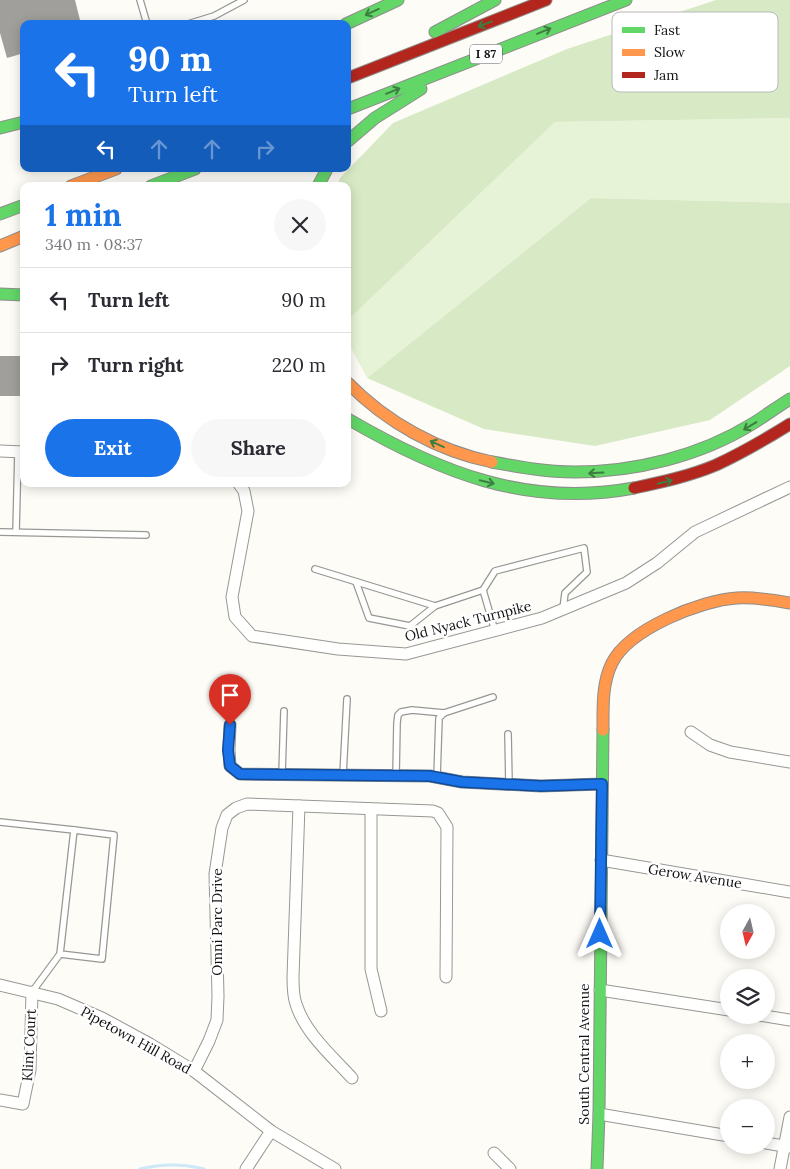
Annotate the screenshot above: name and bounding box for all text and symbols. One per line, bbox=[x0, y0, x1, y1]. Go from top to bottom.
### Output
one-way arrow bbox=[365, 8, 380, 17]
legend bbox=[612, 12, 778, 92]
one-way arrow bbox=[477, 20, 493, 29]
text: Fast bbox=[654, 21, 681, 39]
one-way arrow bbox=[536, 26, 551, 35]
text: 90 m bbox=[128, 36, 212, 81]
icon: left bbox=[45, 40, 110, 105]
text: Slow bbox=[654, 43, 686, 61]
road number: I 87 bbox=[470, 44, 502, 64]
text: Jam bbox=[653, 66, 679, 84]
text: Turn left bbox=[128, 80, 218, 108]
one-way arrow bbox=[385, 85, 400, 95]
icon: left bbox=[92, 135, 120, 163]
icon: ahead bbox=[145, 135, 173, 163]
icon: ahead bbox=[198, 135, 226, 163]
icon: right bbox=[251, 135, 279, 163]
text: 1 min bbox=[45, 196, 122, 234]
button: close bbox=[274, 199, 326, 251]
text: 340 m · 08:37 bbox=[45, 234, 142, 254]
icon: left bbox=[45, 286, 73, 314]
text: Turn left bbox=[88, 288, 169, 312]
text: 90 m bbox=[281, 288, 326, 312]
icon: right bbox=[45, 351, 73, 379]
text: Turn right bbox=[88, 353, 184, 377]
text: 220 m bbox=[272, 353, 326, 377]
button: Exit bbox=[45, 419, 181, 477]
button: Share bbox=[191, 419, 326, 477]
one-way arrow bbox=[743, 422, 757, 432]
one-way arrow bbox=[430, 438, 445, 448]
one-way arrow bbox=[588, 468, 604, 477]
one-way arrow bbox=[657, 477, 673, 486]
one-way arrow bbox=[479, 478, 495, 487]
street label: Old Nyack Turnpike bbox=[403, 596, 534, 645]
pin bbox=[209, 674, 251, 725]
icon: arrive bbox=[216, 681, 244, 709]
street label: Gerow Avenue bbox=[647, 860, 744, 892]
street label: Omni Parc Drive bbox=[208, 868, 226, 976]
north arrow bbox=[720, 904, 775, 959]
map controls bbox=[720, 904, 775, 1154]
position arrow bbox=[573, 907, 625, 959]
button: layers bbox=[720, 969, 775, 1024]
street label: South Central Avenue bbox=[575, 983, 593, 1125]
street label: Pipetown Hill Road bbox=[78, 1002, 194, 1078]
street label: Klint Court bbox=[18, 1008, 40, 1082]
button: + bbox=[720, 1034, 775, 1089]
button: − bbox=[720, 1099, 775, 1154]

